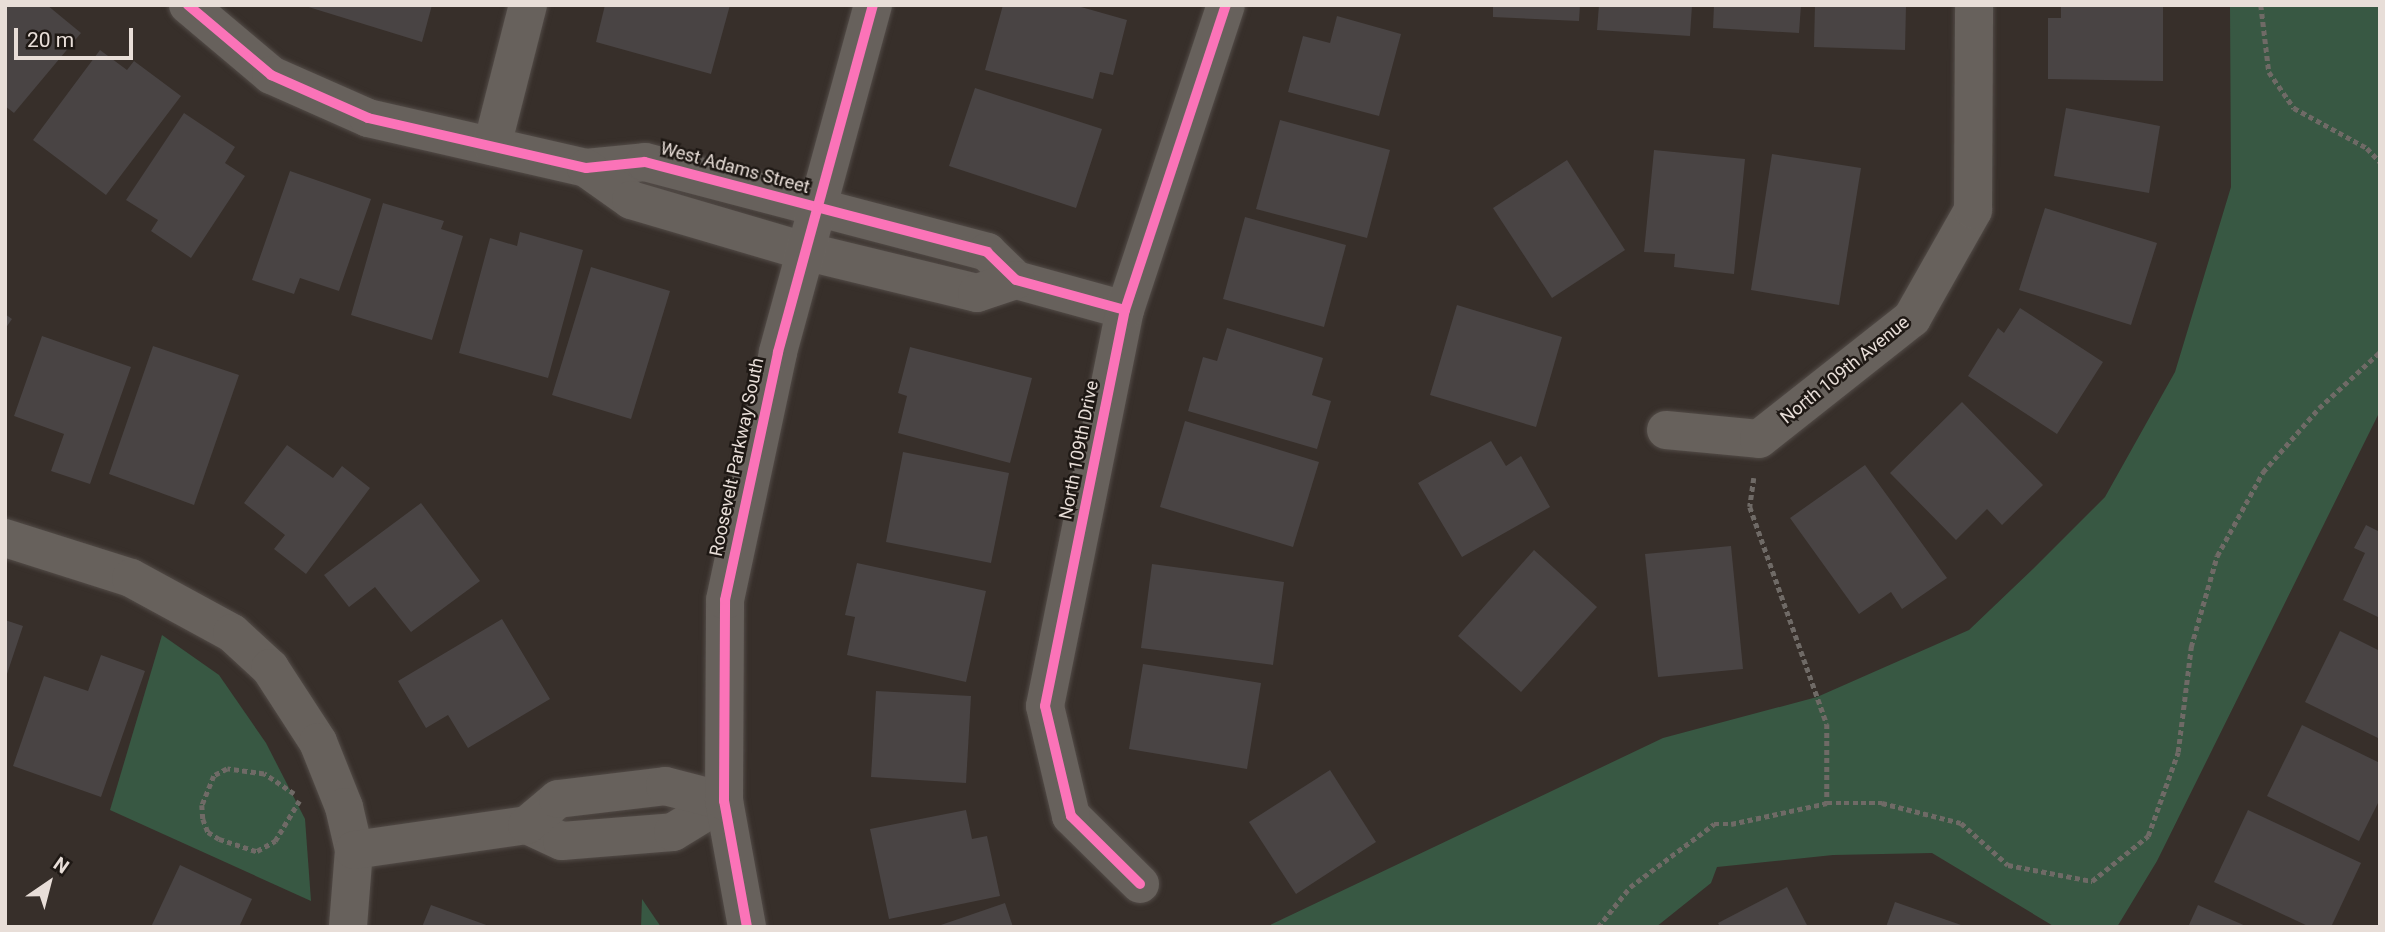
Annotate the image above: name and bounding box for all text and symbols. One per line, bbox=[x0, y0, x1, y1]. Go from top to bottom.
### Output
scale bar bbox=[18, 14, 136, 58]
text: 20 m bbox=[27, 28, 74, 52]
street label: West Adams Street bbox=[658, 138, 812, 198]
street label: North 109th Avenue bbox=[1776, 311, 1914, 429]
street label: Roosevelt Parkway South bbox=[705, 356, 769, 558]
street label: North 109th Drive bbox=[1055, 379, 1103, 521]
north arrow bbox=[14, 848, 84, 918]
text: N bbox=[49, 852, 73, 879]

